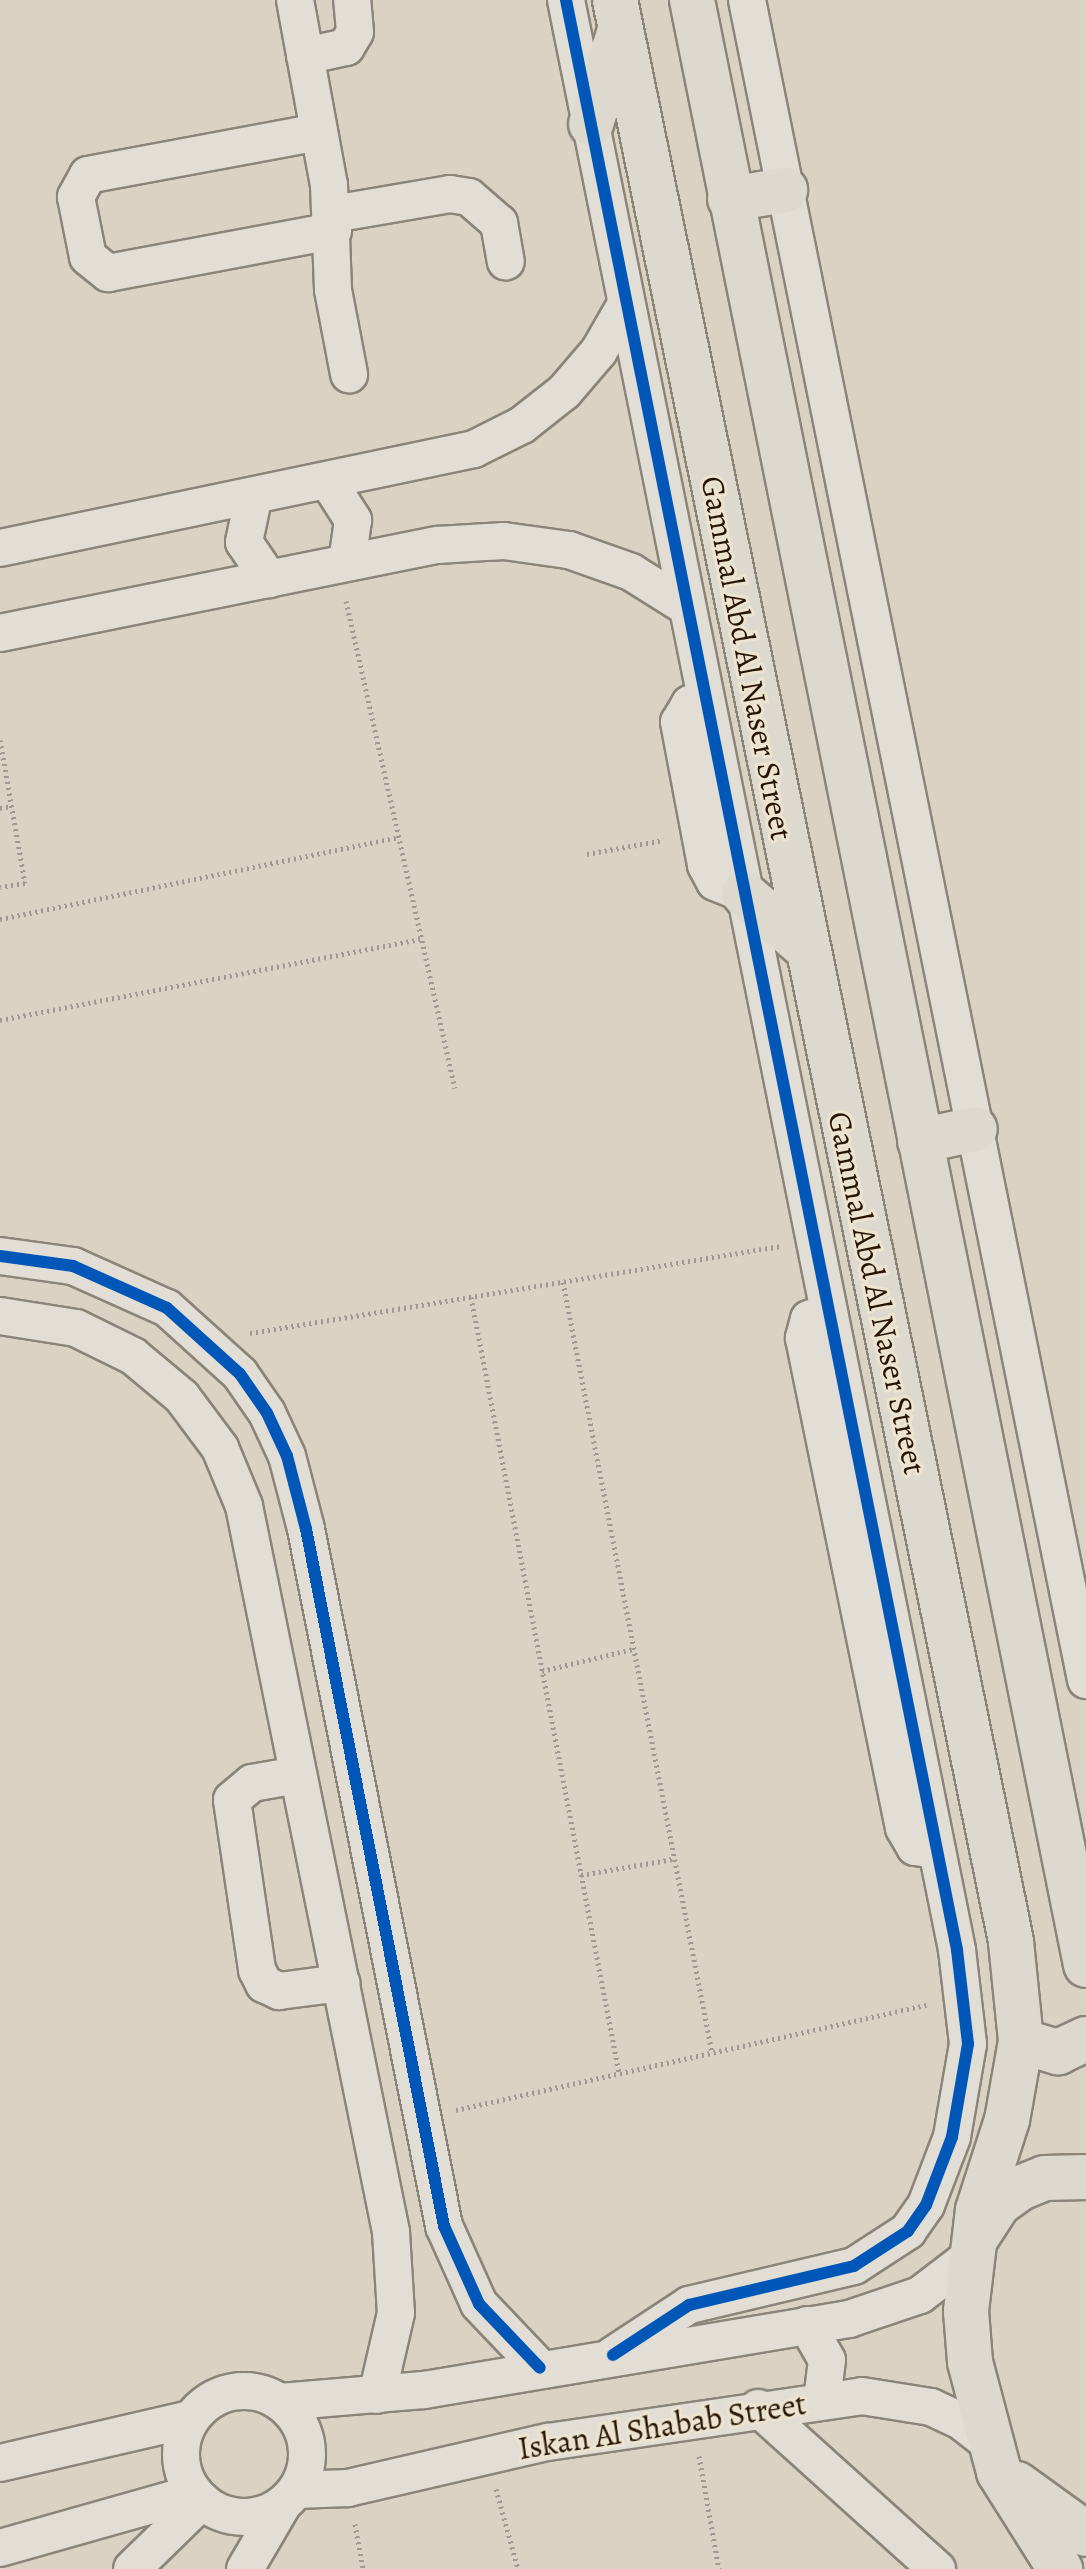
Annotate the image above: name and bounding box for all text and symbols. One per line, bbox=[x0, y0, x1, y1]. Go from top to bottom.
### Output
street label: Gammal Abd Al Naser Street bbox=[693, 473, 801, 843]
street label: Gammal Abd Al Naser Street bbox=[820, 1108, 934, 1478]
street label: Iskan Al Shabab Street bbox=[515, 2384, 809, 2468]

